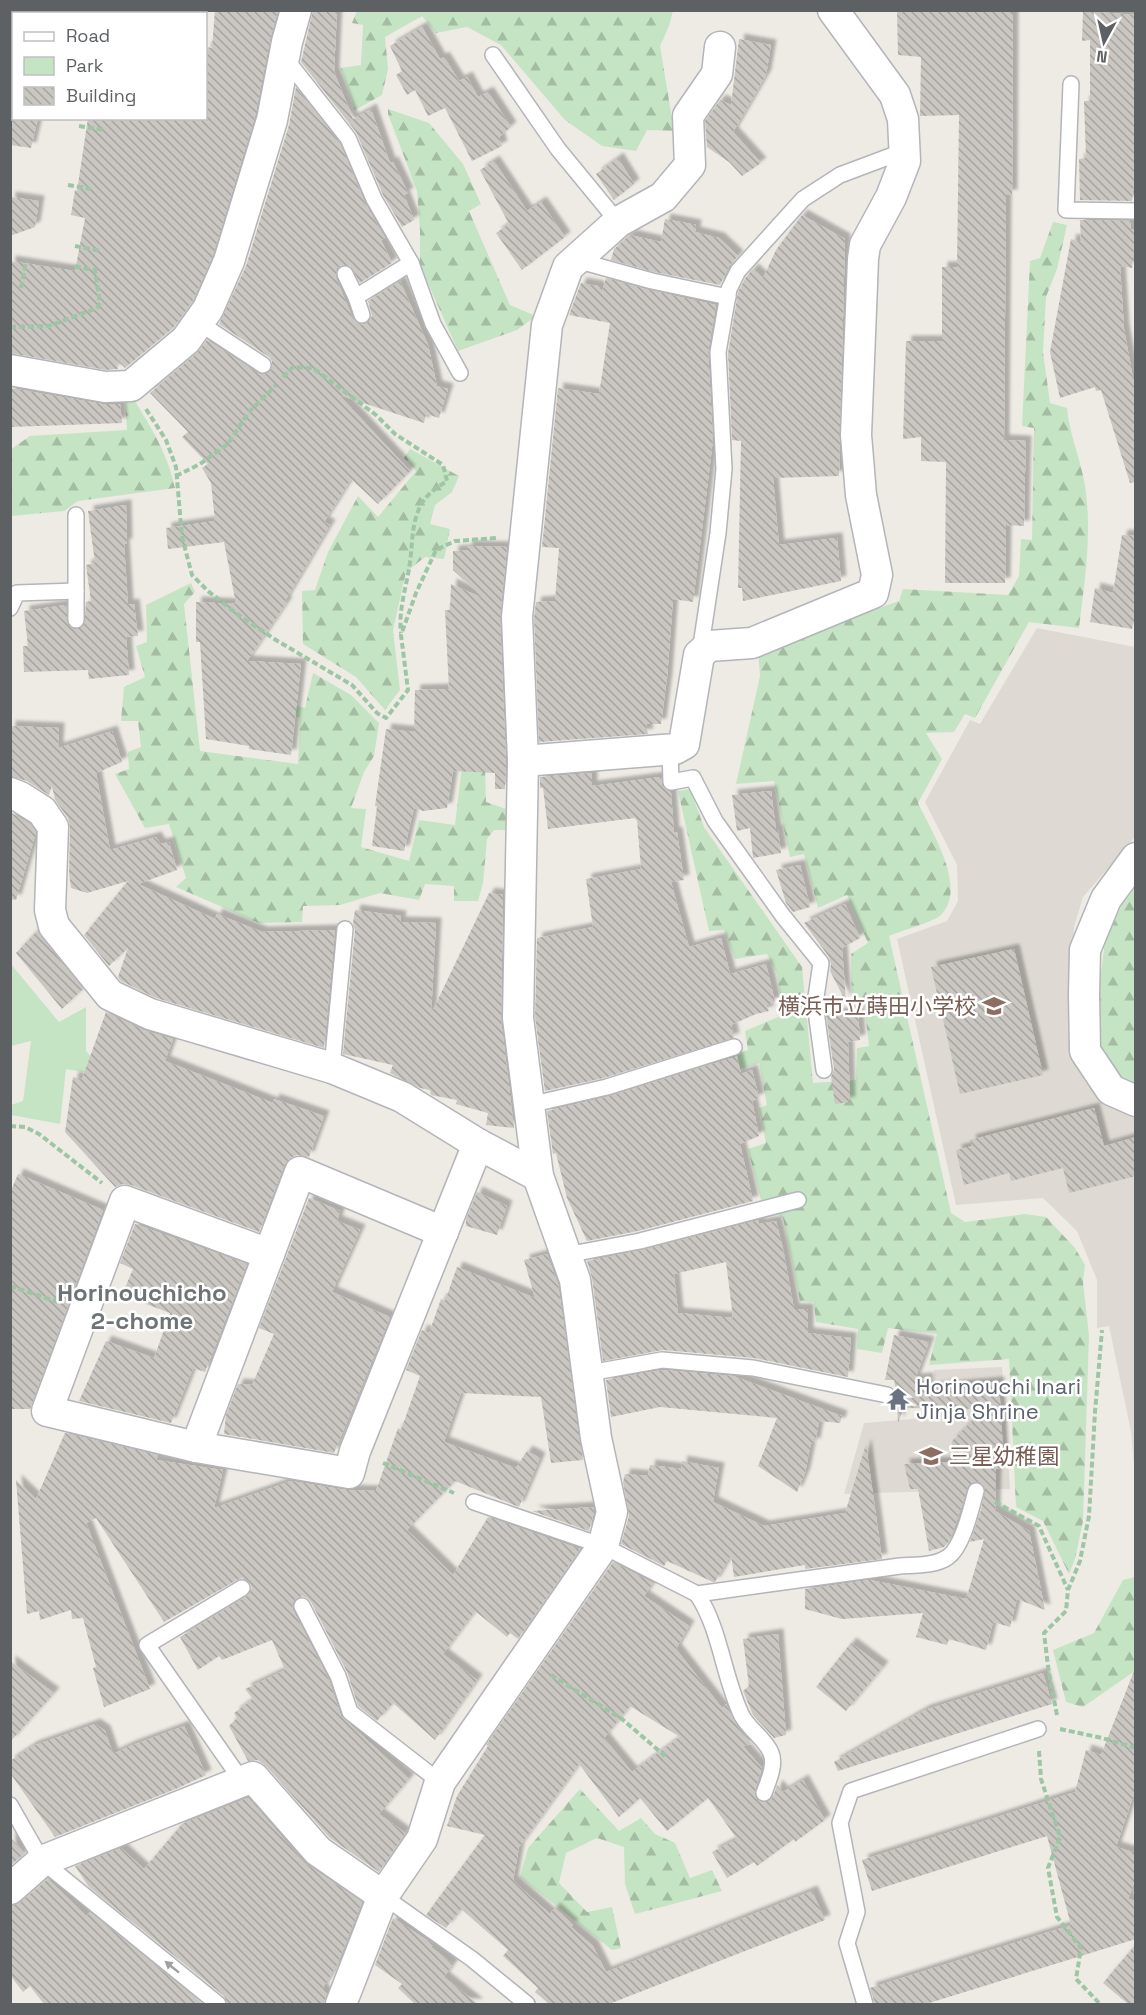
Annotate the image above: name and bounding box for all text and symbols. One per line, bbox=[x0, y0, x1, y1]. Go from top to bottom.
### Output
legend bbox=[12, 12, 207, 120]
north arrow bbox=[1074, 12, 1134, 72]
text: Road bbox=[66, 24, 110, 47]
text: N bbox=[1095, 45, 1109, 68]
text: Park bbox=[66, 54, 104, 77]
text: Building bbox=[66, 84, 136, 107]
place label: 横浜市立蒔田小学校 bbox=[778, 992, 976, 1020]
school or university icon: 横浜市立蒔田小学校 bbox=[981, 993, 1007, 1019]
district label: Horinouchicho 2-chome bbox=[57, 1277, 227, 1336]
place label: Horinouchi Inari Jinja Shrine bbox=[916, 1372, 1081, 1425]
temple icon: Horinouchi Inari Jinja Shrine bbox=[885, 1386, 911, 1412]
place label: 三星幼稚園 bbox=[949, 1442, 1059, 1470]
school or university icon: 三星幼稚園 bbox=[918, 1443, 944, 1469]
one-way arrow bbox=[165, 1962, 180, 1974]

